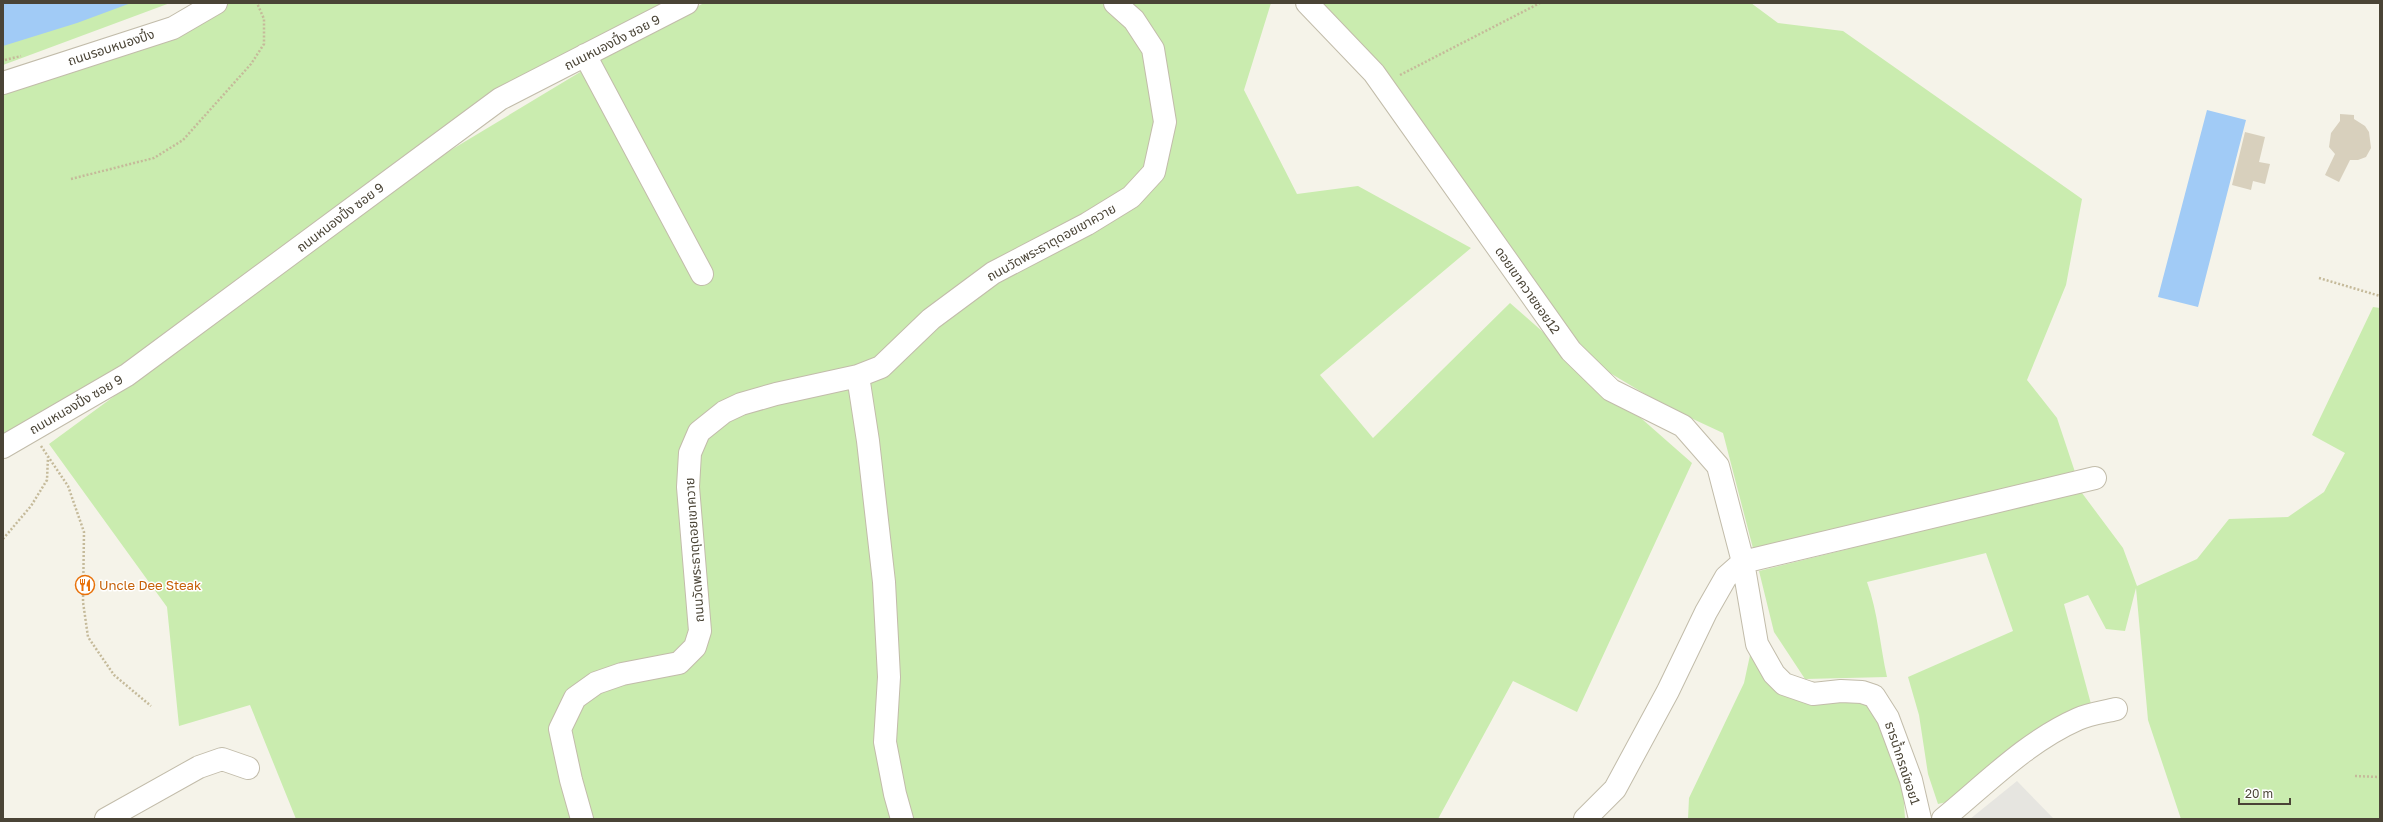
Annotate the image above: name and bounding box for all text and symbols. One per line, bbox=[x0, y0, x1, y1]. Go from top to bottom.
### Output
street label: ถนนหนองปึ๋ง ซอย 9 bbox=[561, 10, 663, 73]
street label: ถนนรอบหนองปึ๋ง bbox=[65, 24, 156, 69]
street label: ถนนหนองปึ๋ง ซอย 9 bbox=[292, 178, 387, 255]
street label: ถนนวัดพระธาตุดอยเขาควาย bbox=[984, 200, 1118, 284]
street label: ดอยเขาควายซอย12 bbox=[1492, 243, 1564, 337]
street label: ถนนหนองปึ๋ง ซอย 9 bbox=[26, 370, 126, 437]
street label: ถนนวัดพระธาตุดอยเขาควาย bbox=[681, 477, 707, 623]
restaurant icon: Uncle Dee Steak bbox=[74, 574, 96, 596]
place label: Uncle Dee Steak bbox=[99, 577, 202, 593]
street label: ธารน้ำกรณ์ซอย1 bbox=[1882, 719, 1925, 807]
scale bar bbox=[2239, 780, 2290, 806]
text: 20 m bbox=[2245, 786, 2273, 801]

